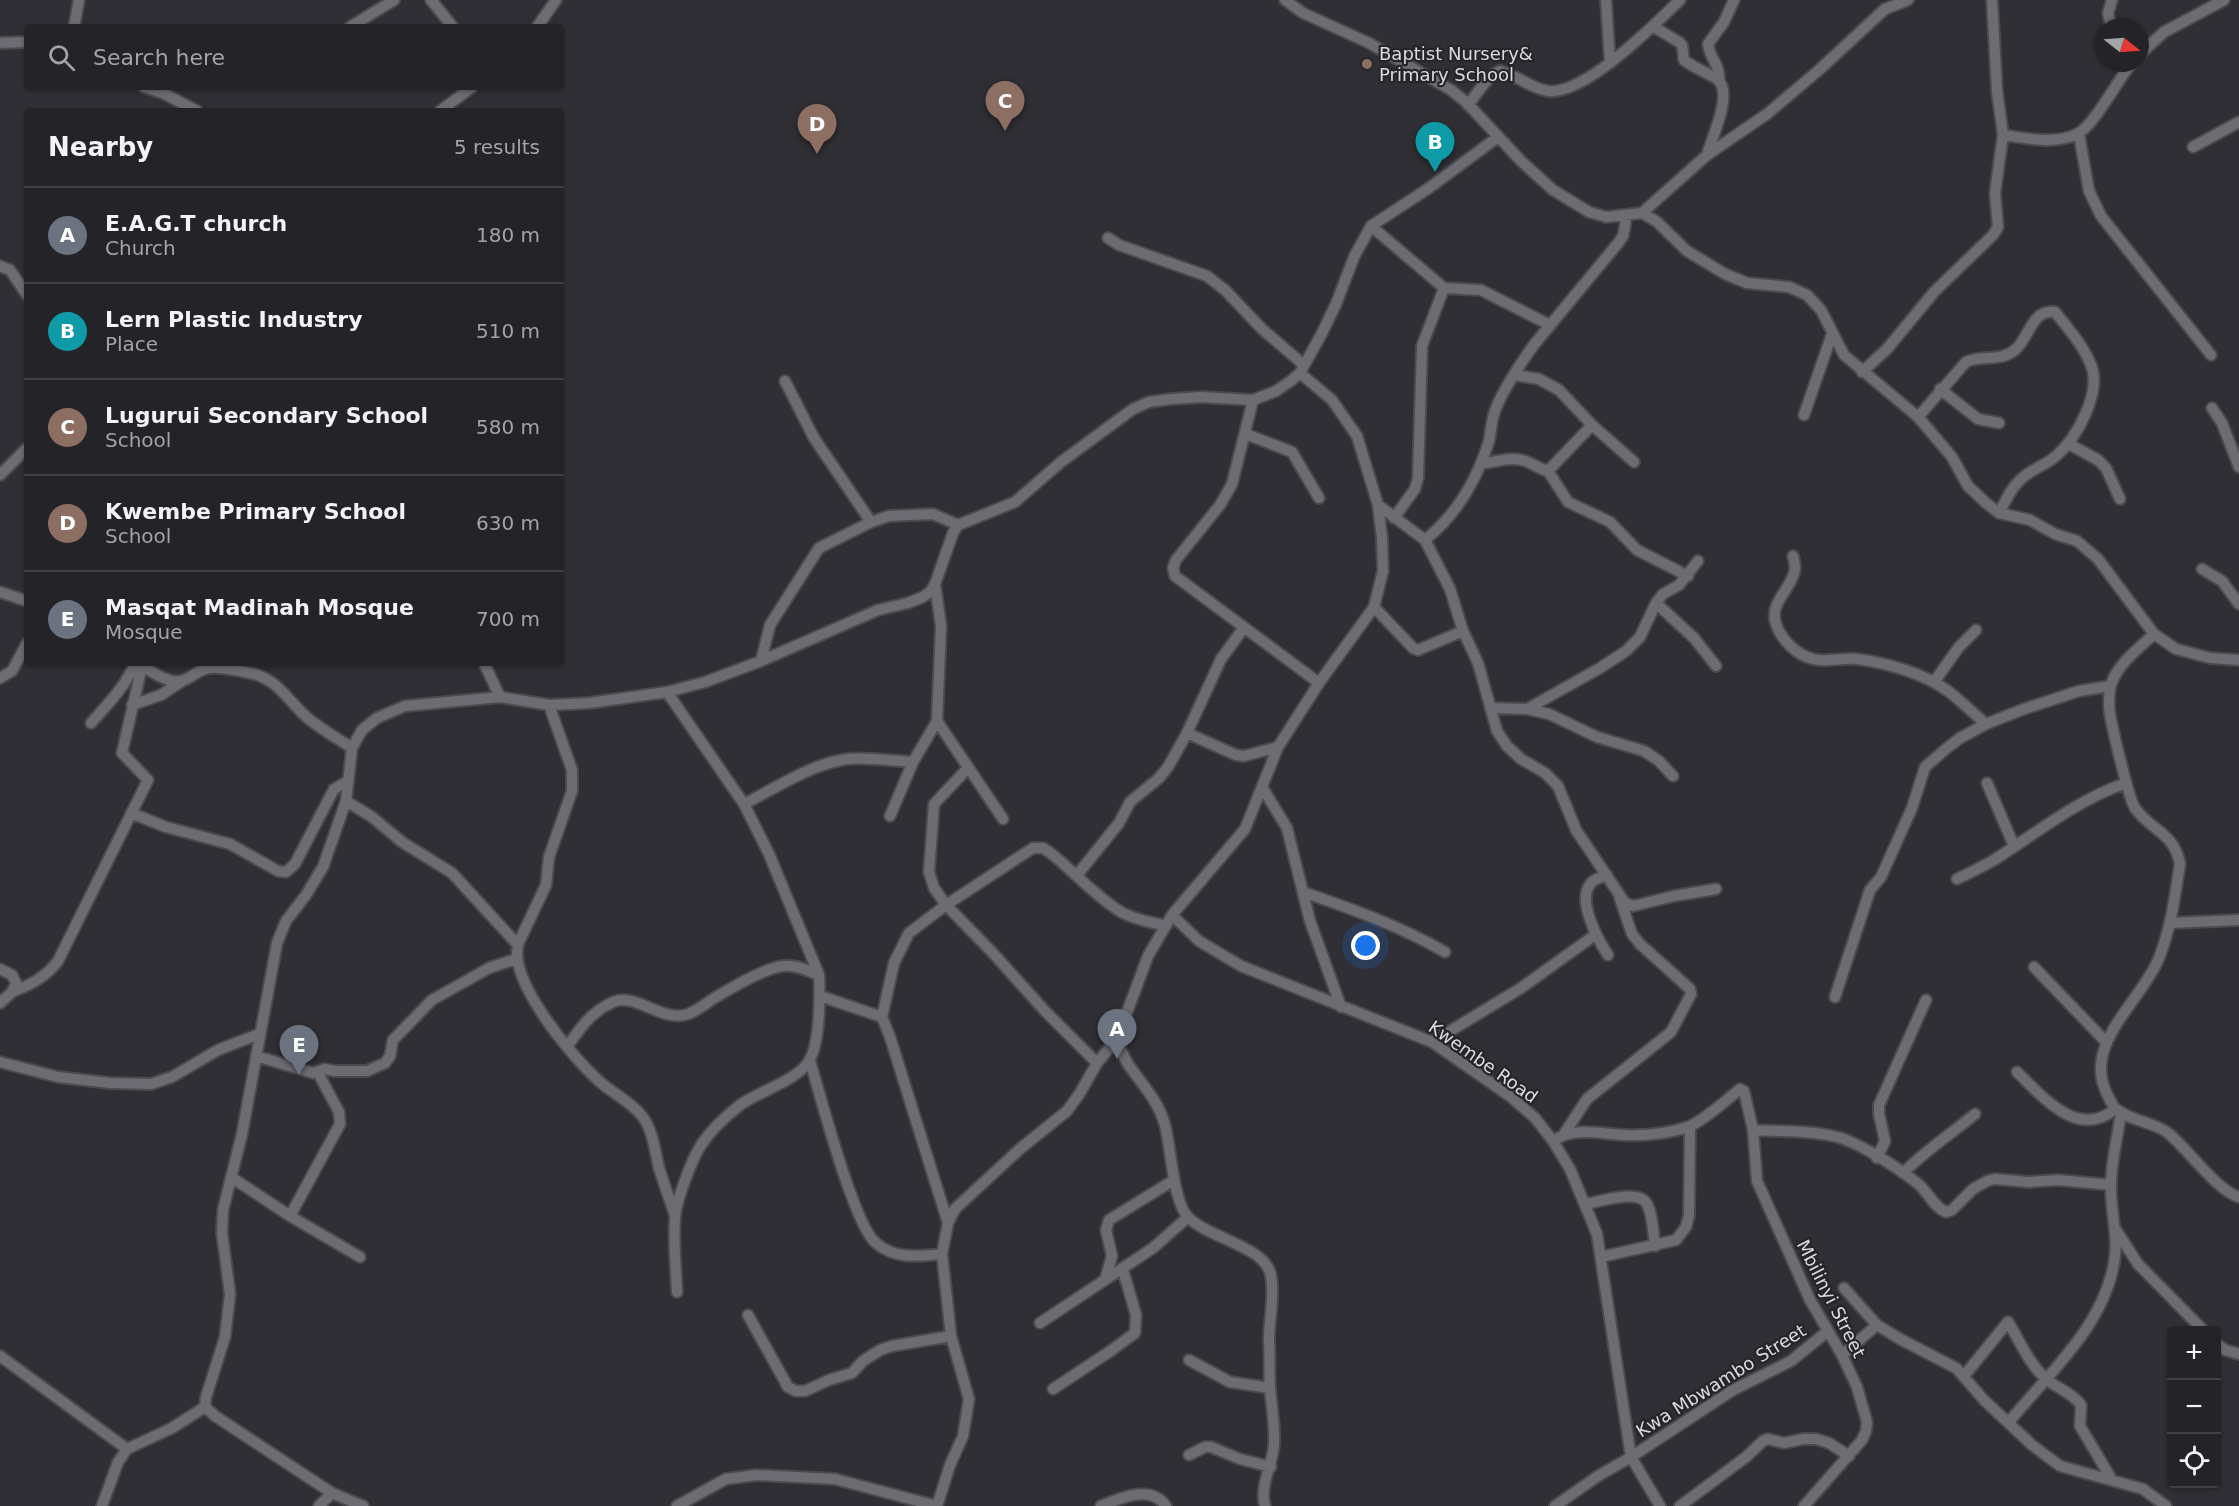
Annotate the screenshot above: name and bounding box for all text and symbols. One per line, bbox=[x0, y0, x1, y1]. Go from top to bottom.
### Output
north arrow bbox=[2095, 18, 2149, 72]
search box bbox=[24, 24, 564, 90]
icon: search bbox=[45, 41, 78, 74]
place label: Baptist Nursery& Primary School bbox=[1379, 43, 1533, 85]
text: Search here bbox=[93, 45, 225, 70]
marker: Baptist Nursery& Primary School bbox=[1360, 57, 1374, 71]
pin: C bbox=[986, 82, 1024, 131]
pin: D bbox=[798, 104, 836, 154]
pin: B bbox=[1416, 122, 1454, 172]
text: Nearby bbox=[48, 132, 153, 162]
text: 5 results bbox=[454, 135, 540, 159]
text: E.A.G.T church bbox=[105, 211, 287, 236]
text: A bbox=[60, 223, 75, 247]
text: 180 m bbox=[476, 223, 540, 247]
text: Church bbox=[105, 236, 176, 260]
text: Lern Plastic Industry bbox=[105, 307, 363, 332]
text: B bbox=[60, 319, 75, 343]
text: 510 m bbox=[476, 319, 540, 343]
text: Place bbox=[105, 332, 158, 356]
text: Lugurui Secondary School bbox=[105, 403, 428, 428]
text: C bbox=[60, 415, 75, 439]
text: 580 m bbox=[476, 415, 540, 439]
text: School bbox=[105, 428, 171, 452]
text: Kwembe Primary School bbox=[105, 499, 406, 524]
text: D bbox=[59, 511, 76, 535]
text: 630 m bbox=[476, 511, 540, 535]
text: School bbox=[105, 524, 171, 548]
text: Masqat Madinah Mosque bbox=[105, 595, 414, 620]
text: E bbox=[61, 607, 74, 631]
text: 700 m bbox=[476, 607, 540, 631]
text: Mosque bbox=[105, 620, 183, 644]
your location bbox=[1351, 931, 1380, 960]
pin: A bbox=[1098, 1010, 1136, 1059]
street label: Kwembe Road bbox=[1425, 1016, 1542, 1107]
pin: E bbox=[280, 1026, 318, 1075]
street label: Mbilinyi Street bbox=[1793, 1236, 1870, 1361]
street label: Kwa Mbwambo Street bbox=[1632, 1320, 1810, 1442]
map controls bbox=[2167, 1326, 2221, 1488]
button: + bbox=[2167, 1326, 2221, 1380]
button: − bbox=[2167, 1380, 2221, 1434]
button: locate bbox=[2167, 1434, 2221, 1488]

